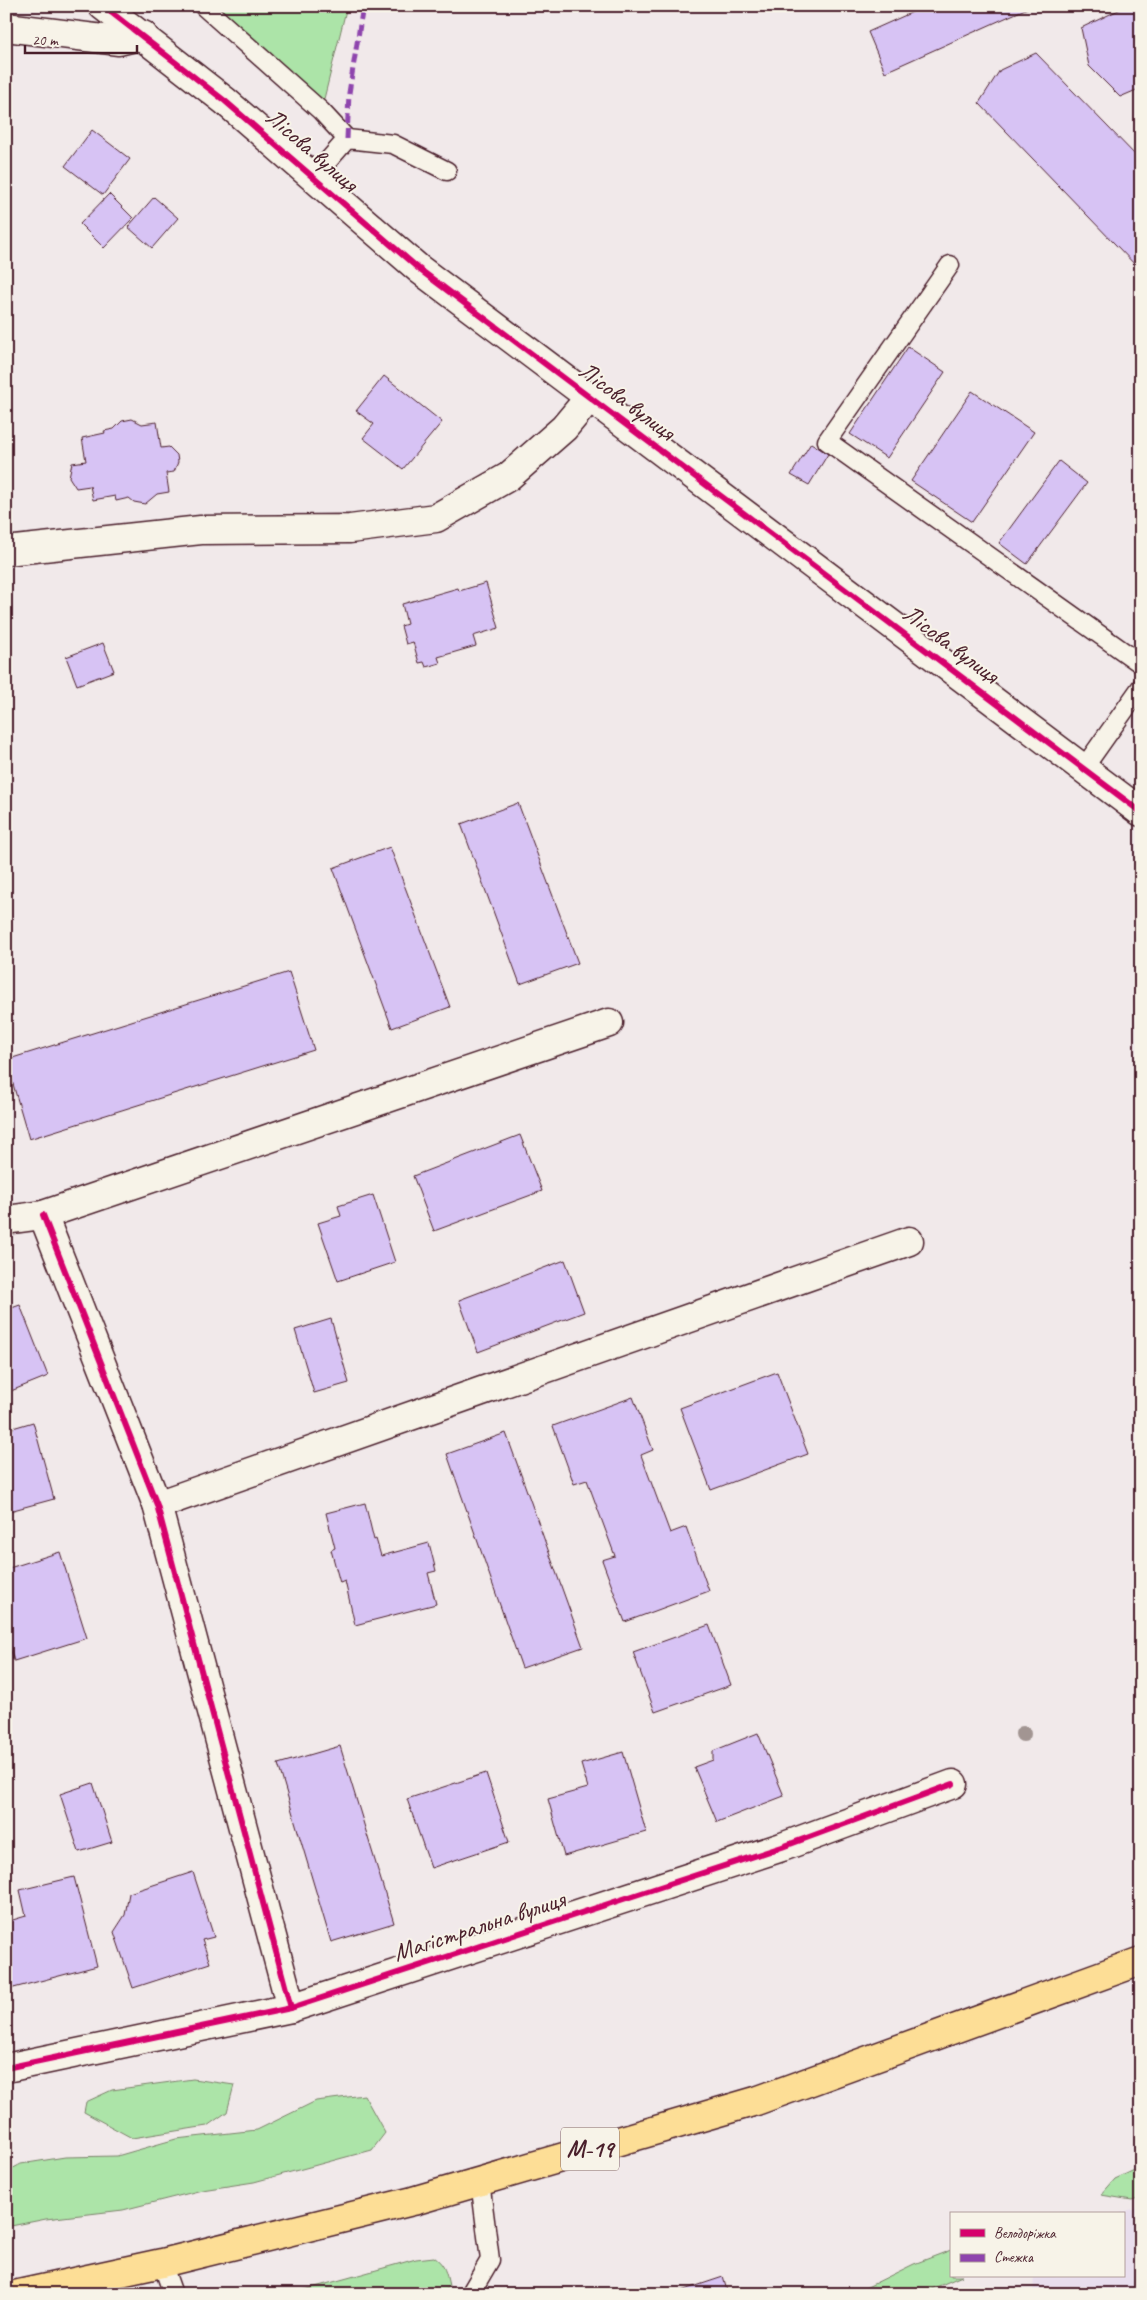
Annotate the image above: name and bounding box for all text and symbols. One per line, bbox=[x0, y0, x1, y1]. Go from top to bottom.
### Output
scale bar bbox=[25, 22, 138, 54]
text: 20 m bbox=[32, 31, 59, 50]
street label: Лісова вулиця bbox=[259, 101, 367, 200]
street label: Лісова вулиця bbox=[573, 354, 683, 449]
street label: Лісова вулиця bbox=[897, 597, 1007, 692]
street label: Магістральна вулиця bbox=[389, 1883, 571, 1969]
road number: М-19 bbox=[561, 2128, 619, 2170]
legend bbox=[950, 2212, 1124, 2278]
text: Велодоріжка bbox=[994, 2224, 1057, 2243]
text: Стежка bbox=[994, 2248, 1034, 2267]

